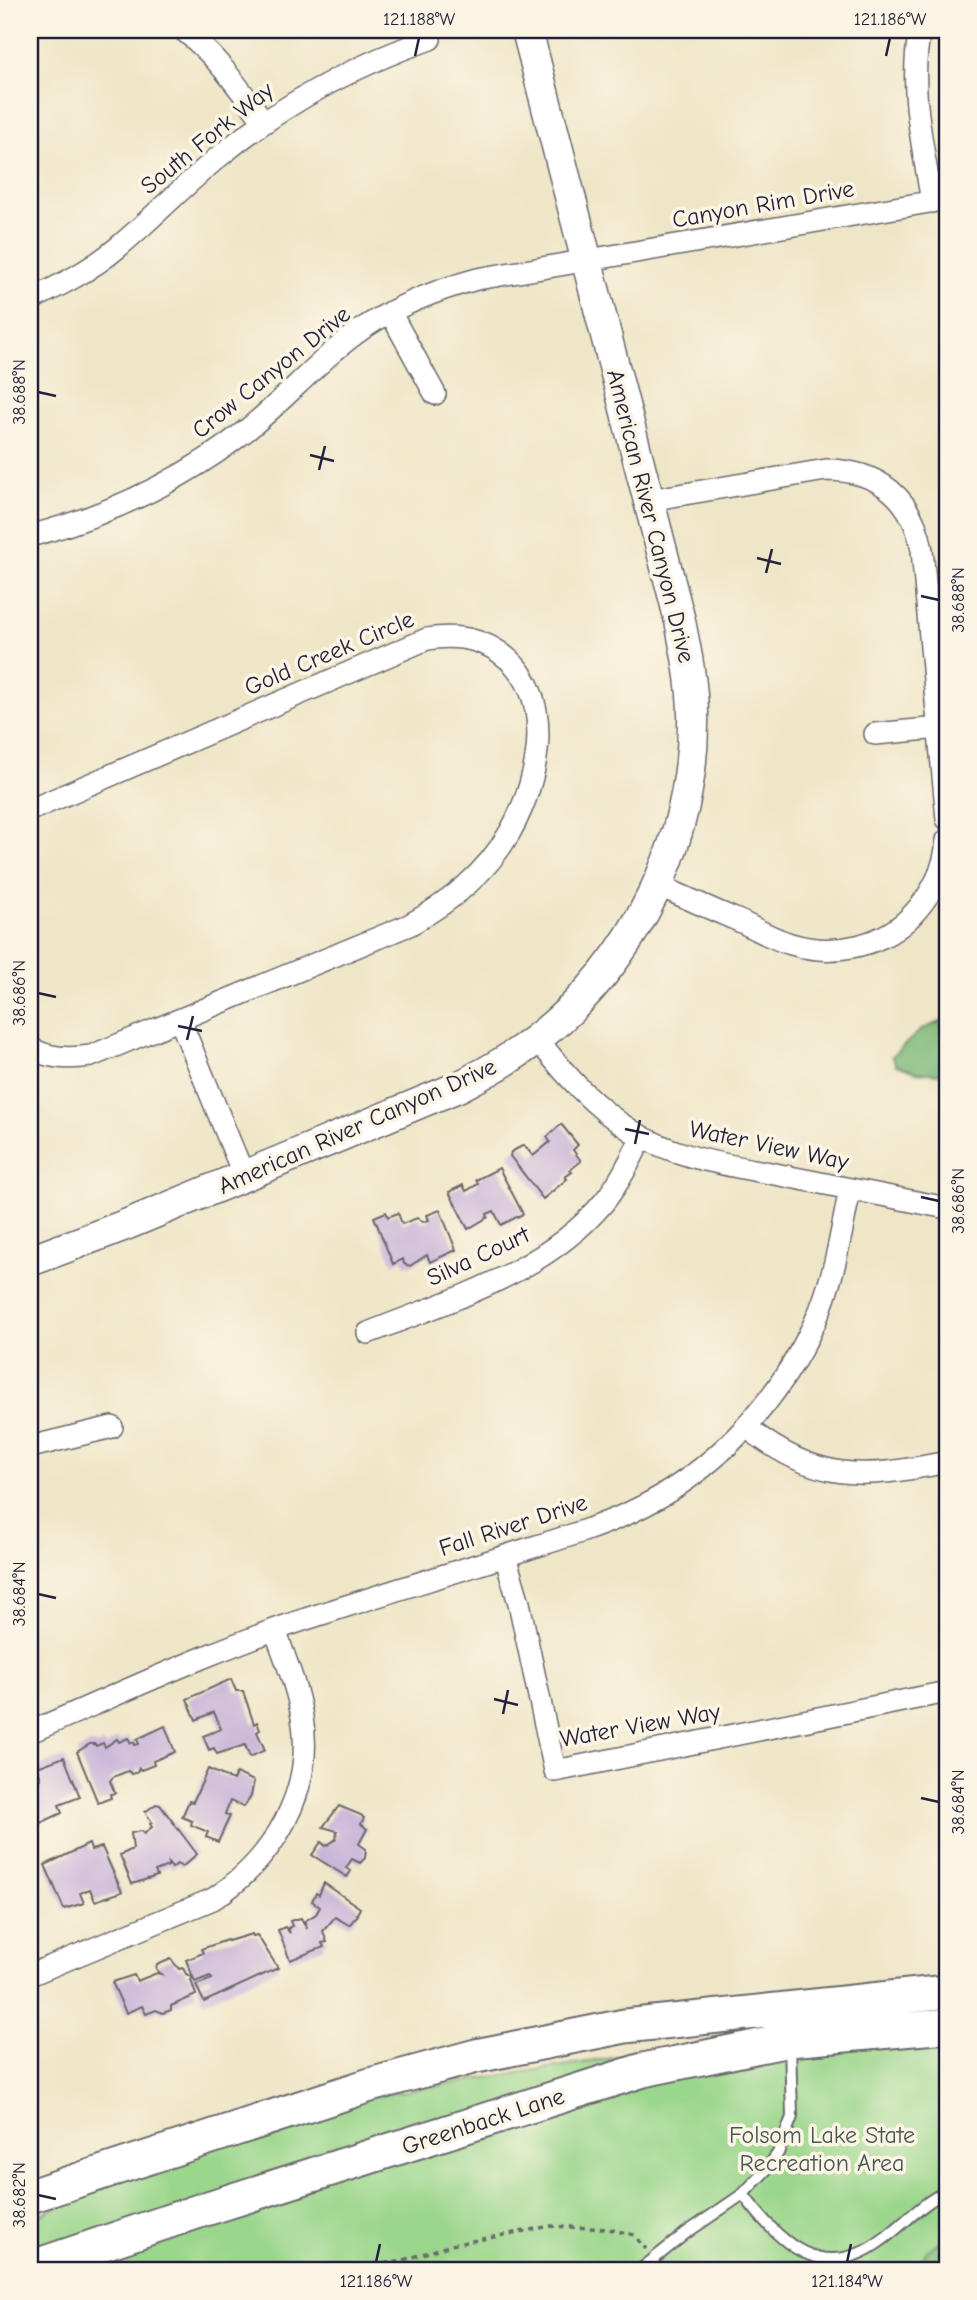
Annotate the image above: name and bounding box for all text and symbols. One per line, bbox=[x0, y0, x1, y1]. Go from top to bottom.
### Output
text: 121.188°W bbox=[383, 9, 455, 30]
text: 121.186°W bbox=[854, 9, 927, 30]
street label: South Fork Way bbox=[135, 76, 279, 200]
street label: Canyon Rim Drive bbox=[670, 174, 856, 234]
street label: Crow Canyon Drive bbox=[186, 300, 356, 444]
text: 38.688°N bbox=[9, 359, 30, 425]
street label: American River Canyon Drive bbox=[601, 366, 701, 666]
text: 38.688°N bbox=[948, 567, 969, 633]
street label: Gold Creek Circle bbox=[240, 605, 418, 701]
text: 38.686°N bbox=[9, 960, 30, 1026]
street label: American River Canyon Drive bbox=[214, 1052, 500, 1200]
street label: Water View Way bbox=[687, 1114, 852, 1176]
text: 38.686°N bbox=[948, 1168, 969, 1234]
street label: Silva Court bbox=[422, 1220, 535, 1292]
street label: Fall River Drive bbox=[435, 1488, 591, 1562]
text: 38.684°N bbox=[9, 1561, 30, 1627]
street label: Water View Way bbox=[558, 1697, 723, 1753]
text: 38.684°N bbox=[948, 1769, 969, 1835]
street label: Greenback Lane bbox=[398, 2082, 568, 2160]
park label: Folsom Lake State Recreation Area bbox=[729, 2121, 915, 2177]
text: 38.682°N bbox=[9, 2162, 30, 2228]
text: 121.186°W bbox=[340, 2271, 413, 2292]
text: 121.184°W bbox=[811, 2271, 883, 2292]

